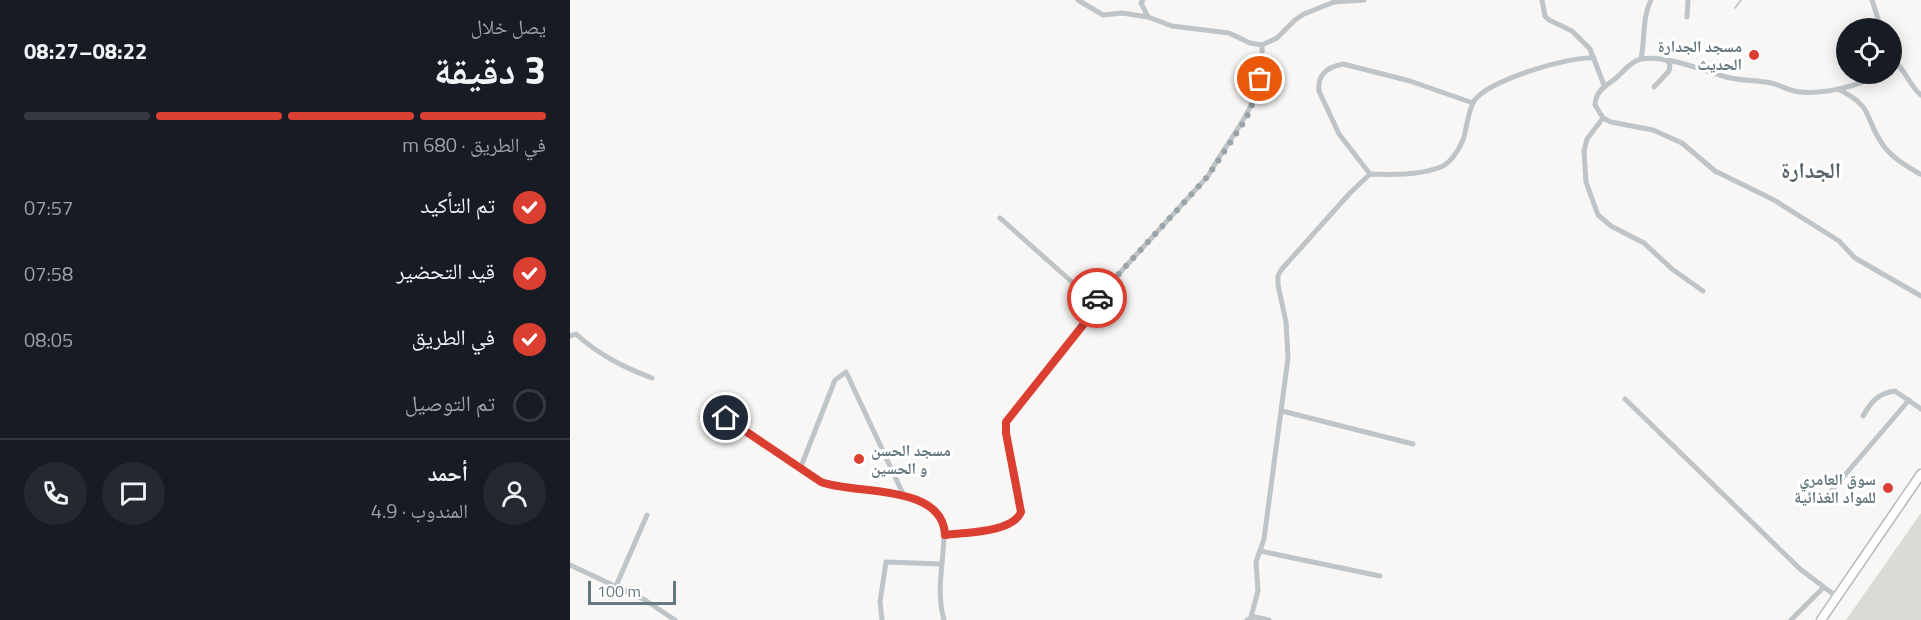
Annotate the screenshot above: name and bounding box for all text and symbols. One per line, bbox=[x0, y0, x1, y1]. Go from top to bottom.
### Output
text: يصل خلال bbox=[471, 11, 546, 42]
map controls bbox=[1836, 18, 1902, 84]
button: locate bbox=[1836, 18, 1902, 84]
text: 08:22–08:27 bbox=[24, 34, 147, 68]
place label: مسجد الجدارة الحديث bbox=[1658, 34, 1742, 76]
text: 3 دقيقة bbox=[434, 40, 546, 99]
marker: مسجد الجدارة الحديث bbox=[1747, 48, 1761, 62]
pin bbox=[1234, 53, 1285, 104]
icon: bag bbox=[1243, 62, 1276, 95]
text: في الطريق · 680 m bbox=[402, 129, 546, 160]
district label: الجدارة bbox=[1781, 153, 1841, 187]
text: تم التأكيد bbox=[420, 188, 495, 222]
icon: check bbox=[513, 191, 546, 224]
text: 07:57 bbox=[24, 192, 73, 223]
text: قيد التحضير bbox=[396, 254, 495, 288]
icon: check bbox=[513, 257, 546, 290]
text: 07:58 bbox=[24, 258, 73, 289]
courier bbox=[1067, 268, 1127, 328]
icon: car bbox=[1081, 282, 1114, 315]
text: في الطريق bbox=[412, 320, 495, 354]
icon: check bbox=[513, 323, 546, 356]
text: 08:05 bbox=[24, 324, 73, 355]
text: تم التوصيل bbox=[405, 386, 495, 420]
pin bbox=[700, 392, 751, 443]
icon: home bbox=[709, 401, 742, 434]
place label: مسجد الحسن و الحسين bbox=[871, 438, 951, 480]
marker: مسجد الحسن و الحسين bbox=[852, 452, 866, 466]
text: أحمد bbox=[428, 456, 468, 490]
button: phone bbox=[24, 462, 87, 525]
button: chat bbox=[102, 462, 165, 525]
button: person bbox=[483, 462, 546, 525]
place label: سوق العامري للمواد الغذائية bbox=[1794, 467, 1876, 509]
marker: سوق العامري للمواد الغذائية bbox=[1881, 481, 1895, 495]
text: المندوب · 4.9 bbox=[371, 495, 468, 526]
scale bar bbox=[588, 578, 676, 606]
text: 100 m bbox=[597, 579, 641, 603]

